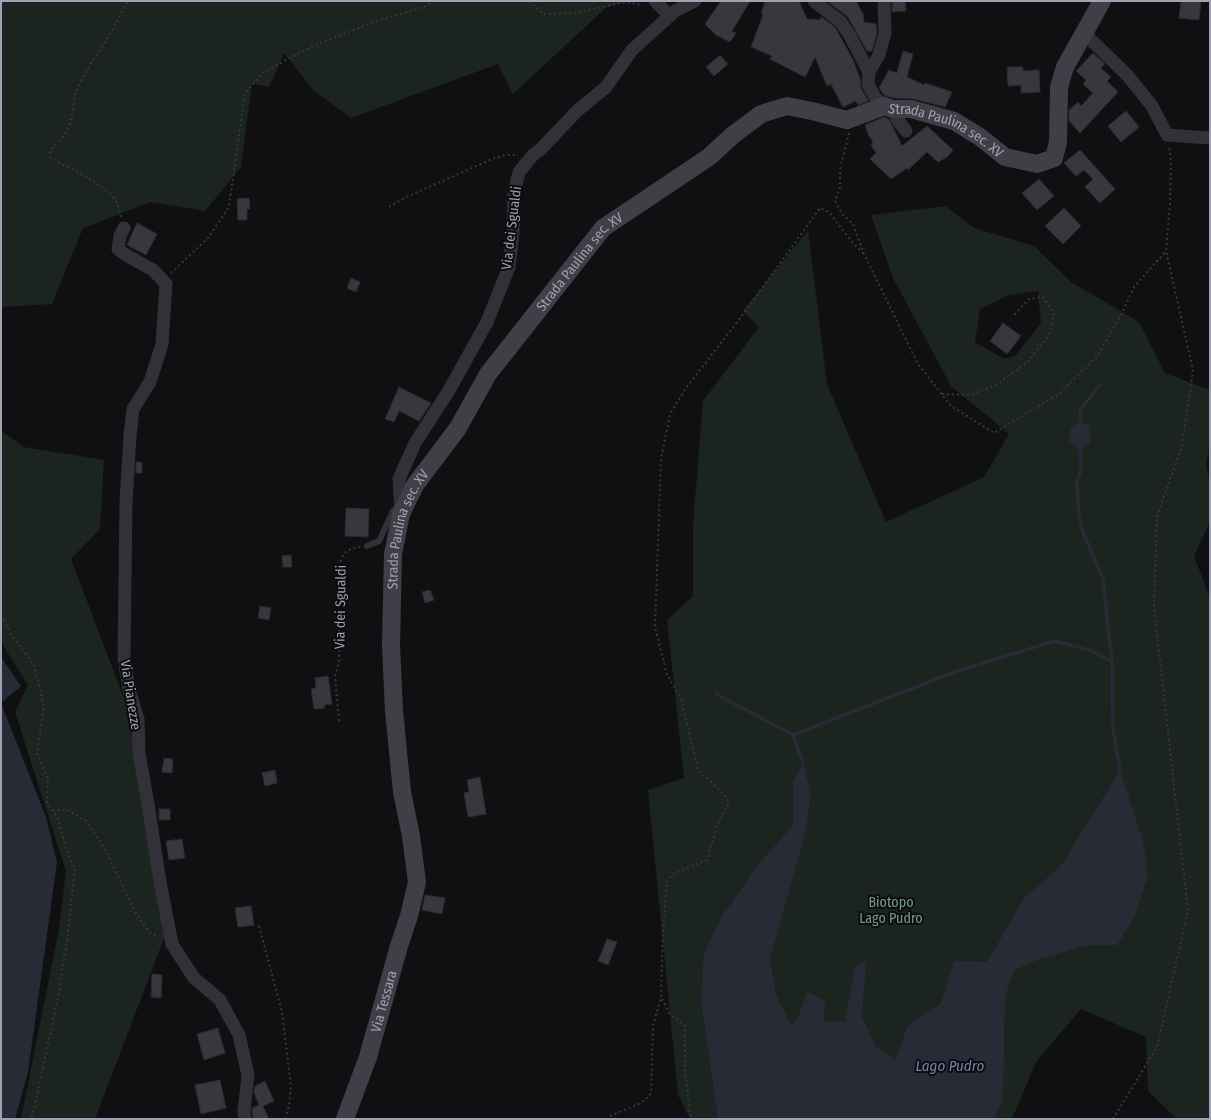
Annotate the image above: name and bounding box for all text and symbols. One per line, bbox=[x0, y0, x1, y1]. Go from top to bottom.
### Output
street label: Strada Paulina sec. XV bbox=[886, 100, 1007, 162]
street label: Via dei Sgualdi bbox=[498, 185, 525, 271]
street label: Strada Paulina sec. XV bbox=[533, 209, 627, 315]
street label: Strada Paulina sec. XV bbox=[384, 466, 433, 590]
street label: Via dei Sgualdi bbox=[331, 565, 350, 649]
street label: Via Pianezze bbox=[117, 659, 144, 731]
park label: Biotopo Lago Pudro bbox=[859, 894, 923, 927]
street label: Via Tessara bbox=[367, 968, 401, 1034]
water label: Lago Pudro bbox=[916, 1057, 985, 1075]

